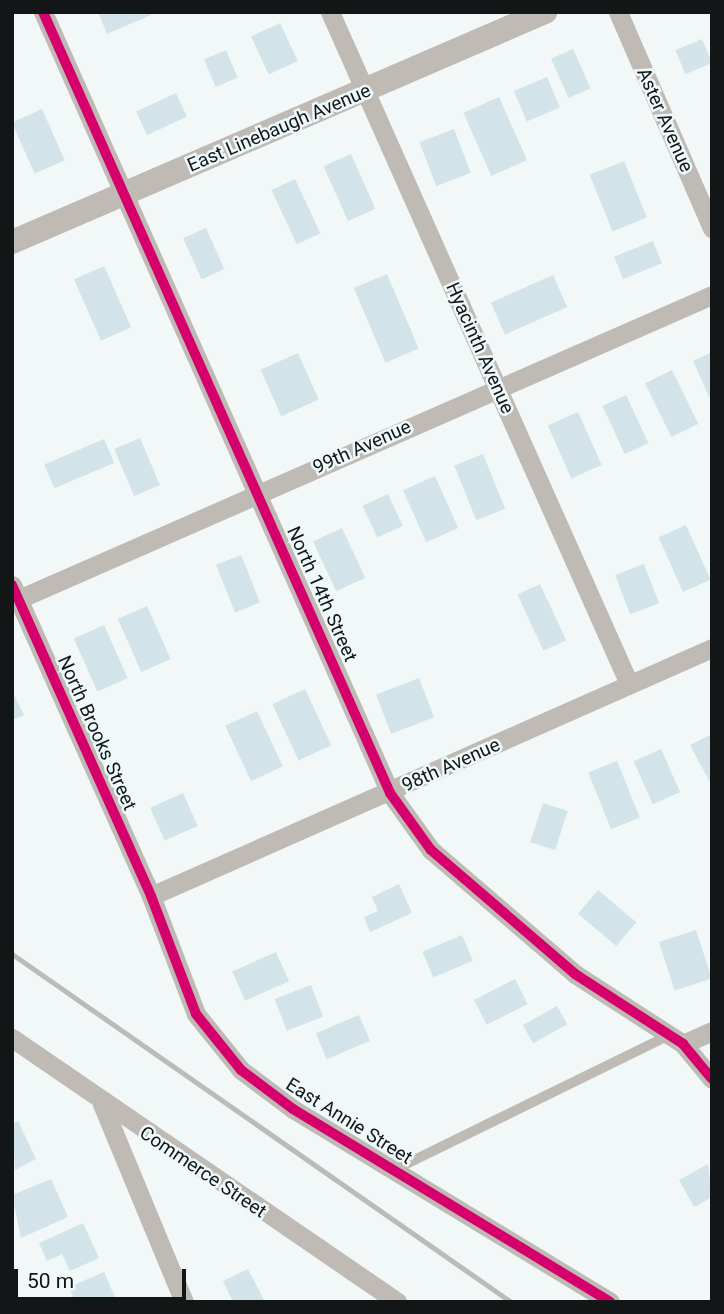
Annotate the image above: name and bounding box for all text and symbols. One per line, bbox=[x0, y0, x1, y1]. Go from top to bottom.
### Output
street label: Aster Avenue bbox=[632, 64, 698, 176]
street label: East Linebaugh Avenue bbox=[184, 79, 374, 177]
street label: Hyacinth Avenue bbox=[441, 279, 519, 417]
street label: 99th Avenue bbox=[309, 415, 415, 479]
street label: North 14th Street bbox=[282, 523, 362, 665]
street label: North Brooks Street bbox=[53, 652, 141, 814]
street label: 98th Avenue bbox=[398, 733, 504, 797]
street label: East Annie Street bbox=[282, 1073, 416, 1169]
street label: Commerce Street bbox=[135, 1121, 271, 1223]
scale bar bbox=[18, 1254, 189, 1298]
text: 50 m bbox=[27, 1269, 74, 1293]

